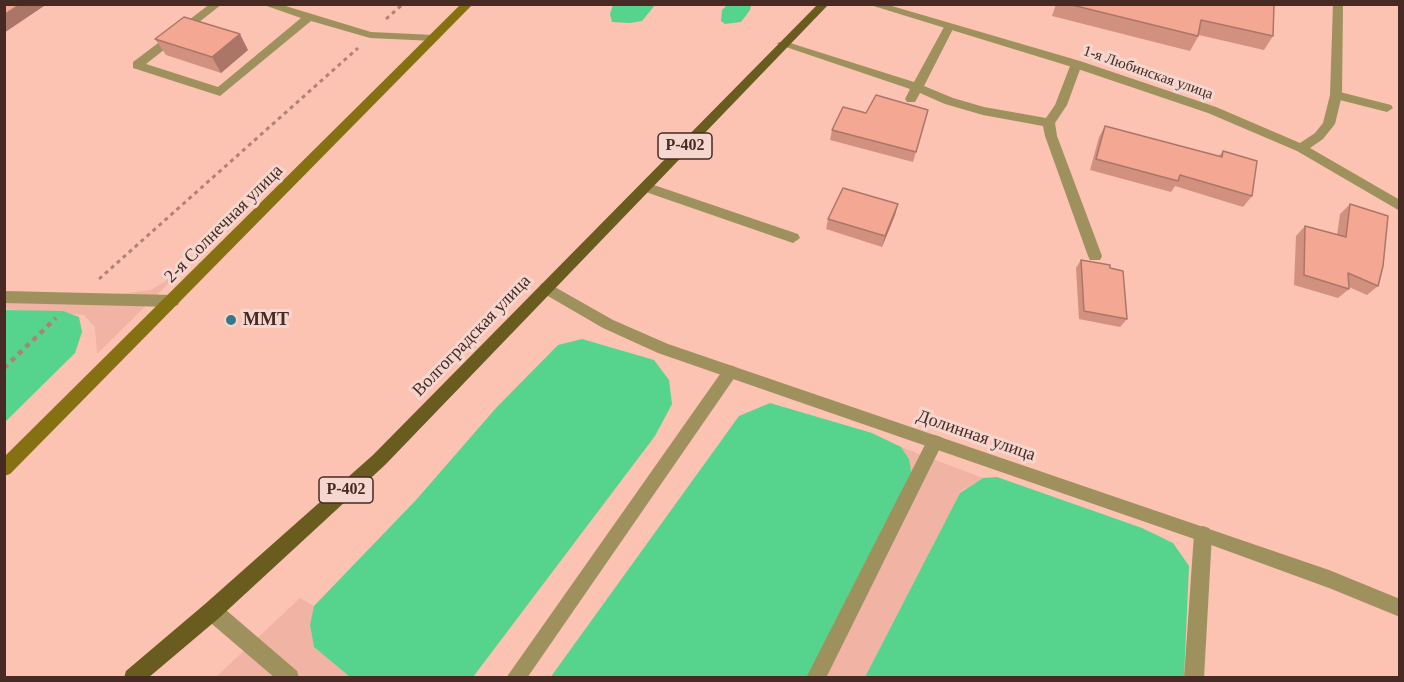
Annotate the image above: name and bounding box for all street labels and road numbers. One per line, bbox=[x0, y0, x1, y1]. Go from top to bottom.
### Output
street label: 1-я Любинская улица bbox=[1081, 42, 1215, 104]
road number: Р-402 bbox=[658, 133, 712, 159]
street label: 2-я Солнечная улица bbox=[160, 160, 288, 288]
street label: Волгоградская улица bbox=[408, 271, 536, 401]
street label: Долинная улица bbox=[914, 406, 1038, 466]
road number: Р-402 bbox=[319, 477, 373, 503]

